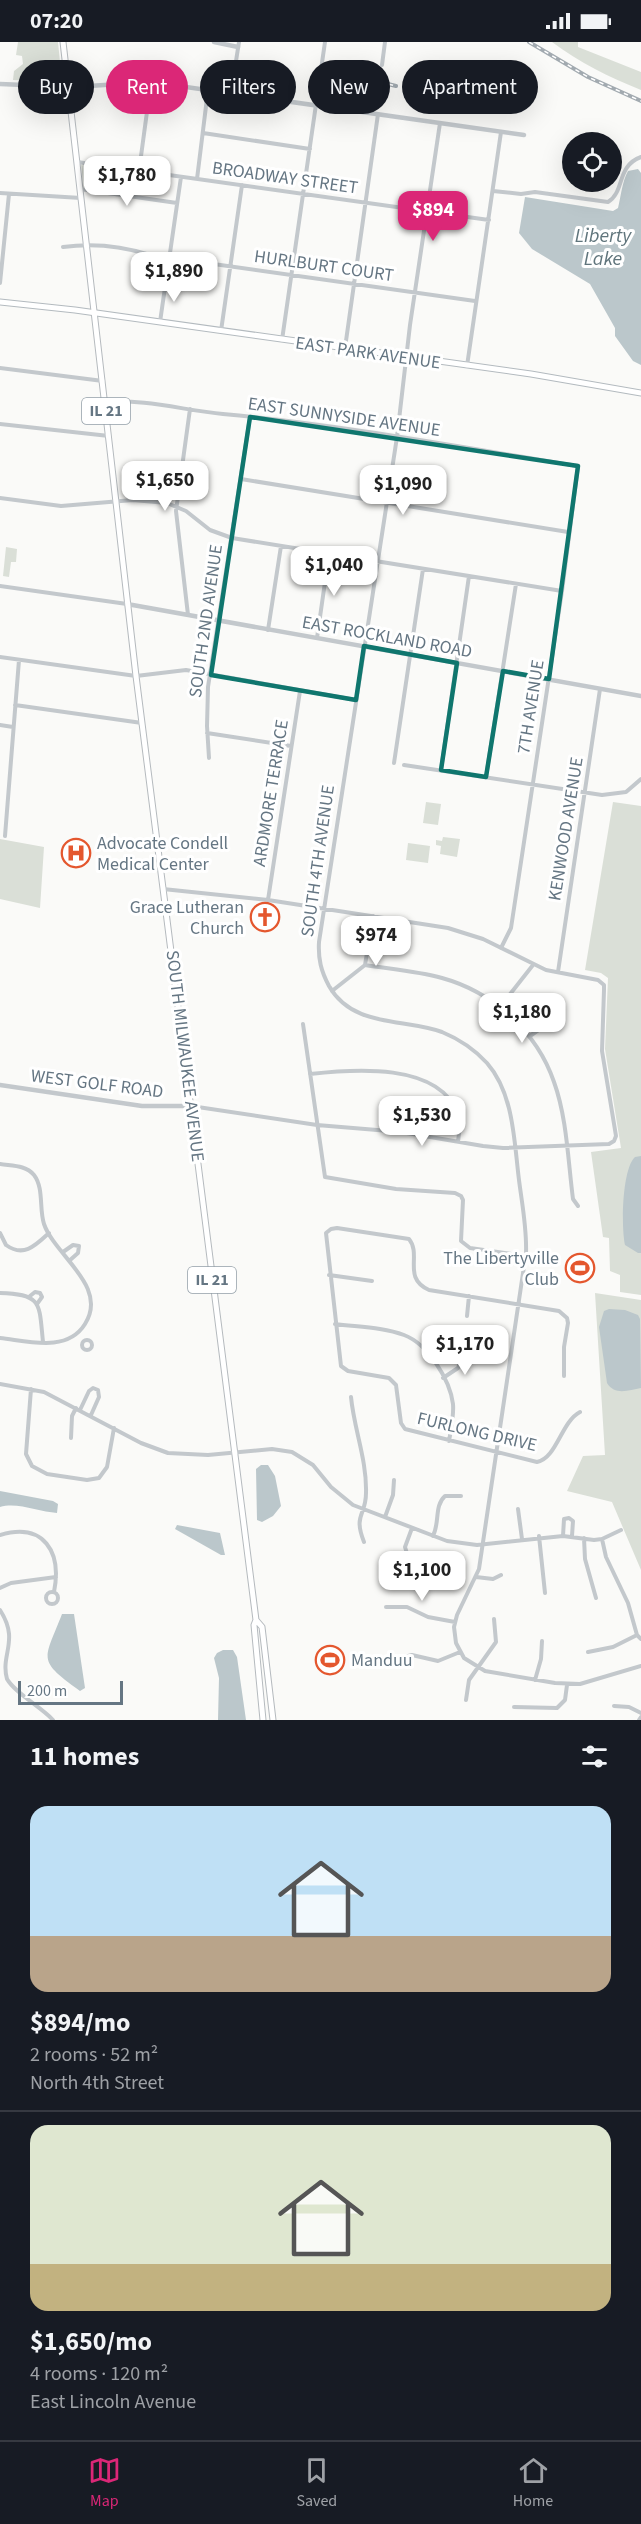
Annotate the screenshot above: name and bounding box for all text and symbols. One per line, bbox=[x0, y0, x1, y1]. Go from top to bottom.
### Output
text: 07:20 bbox=[30, 5, 83, 37]
chip: Buy bbox=[18, 60, 94, 114]
chip: Rent bbox=[106, 60, 188, 114]
chip: Filters bbox=[200, 60, 296, 114]
chip: New bbox=[308, 60, 390, 114]
chip: Apartment bbox=[402, 60, 538, 114]
map controls bbox=[562, 132, 622, 192]
button: locate bbox=[562, 132, 622, 192]
street label: BROADWAY STREET bbox=[211, 155, 360, 201]
pin: $1,780 bbox=[78, 156, 176, 207]
text: $1,780 bbox=[98, 161, 156, 189]
pin: $894 bbox=[397, 191, 469, 242]
text: $894 bbox=[412, 196, 454, 224]
water label: Liberty Lake bbox=[575, 222, 632, 273]
street label: HURLBURT COURT bbox=[253, 244, 396, 288]
pin: $1,890 bbox=[125, 252, 223, 303]
text: $1,890 bbox=[145, 257, 203, 285]
street label: EAST PARK AVENUE bbox=[294, 330, 442, 376]
street label: EAST SUNNYSIDE AVENUE bbox=[246, 391, 442, 443]
road number: IL 21 bbox=[82, 398, 130, 424]
pin: $1,650 bbox=[116, 461, 214, 512]
pin: $1,090 bbox=[354, 465, 452, 516]
text: $1,650 bbox=[136, 466, 194, 494]
text: $1,090 bbox=[374, 470, 432, 498]
street label: SOUTH 2ND AVENUE bbox=[183, 543, 229, 699]
pin: $1,040 bbox=[285, 546, 383, 597]
text: $1,040 bbox=[305, 551, 363, 579]
street label: EAST ROCKLAND ROAD bbox=[300, 610, 474, 664]
street label: 7TH AVENUE bbox=[511, 658, 551, 756]
street label: ARDMORE TERRACE bbox=[247, 718, 295, 868]
street label: KENWOOD AVENUE bbox=[542, 755, 590, 903]
street label: SOUTH 4TH AVENUE bbox=[295, 783, 341, 939]
place label: Advocate Condell Medical Center bbox=[97, 831, 228, 877]
hospital icon: Advocate Condell Medical Center bbox=[60, 837, 92, 869]
place label: Grace Lutheran Church bbox=[130, 895, 244, 941]
church icon: Grace Lutheran Church bbox=[249, 901, 281, 933]
pin: $974 bbox=[340, 916, 412, 967]
text: $974 bbox=[355, 921, 397, 949]
street label: SOUTH MILWAUKEE AVENUE bbox=[160, 949, 210, 1163]
pin: $1,180 bbox=[473, 993, 571, 1044]
text: $1,180 bbox=[493, 998, 551, 1026]
street label: WEST GOLF ROAD bbox=[29, 1063, 165, 1105]
pin: $1,530 bbox=[373, 1096, 471, 1147]
text: $1,530 bbox=[393, 1101, 451, 1129]
place label: The Libertyville Club bbox=[443, 1246, 559, 1292]
sports icon: The Libertyville Club bbox=[564, 1252, 596, 1284]
road number: IL 21 bbox=[188, 1267, 236, 1293]
pin: $1,170 bbox=[416, 1325, 514, 1376]
text: $1,170 bbox=[436, 1330, 494, 1358]
street label: FURLONG DRIVE bbox=[415, 1406, 539, 1458]
pin: $1,100 bbox=[373, 1551, 471, 1602]
text: $1,100 bbox=[393, 1556, 451, 1584]
sports icon: Manduu bbox=[314, 1644, 346, 1676]
place label: Manduu bbox=[351, 1648, 413, 1673]
scale bar bbox=[18, 1678, 123, 1706]
text: 200 m bbox=[27, 1680, 67, 1702]
text: 11 homes bbox=[30, 1738, 139, 1775]
icon: filters bbox=[578, 1740, 611, 1773]
icon: home bbox=[267, 1845, 375, 1953]
text: $894/mo bbox=[30, 2004, 130, 2041]
text: 2 rooms · 52 m² bbox=[30, 2041, 158, 2069]
text: North 4th Street bbox=[30, 2069, 164, 2097]
icon: home bbox=[267, 2164, 375, 2272]
text: $1,650/mo bbox=[30, 2323, 152, 2360]
text: 4 rooms · 120 m² bbox=[30, 2360, 168, 2388]
text: East Lincoln Avenue bbox=[30, 2388, 196, 2416]
tab: Map bbox=[88, 2454, 121, 2512]
tab: Saved bbox=[296, 2454, 337, 2512]
tab: Home bbox=[513, 2454, 553, 2512]

